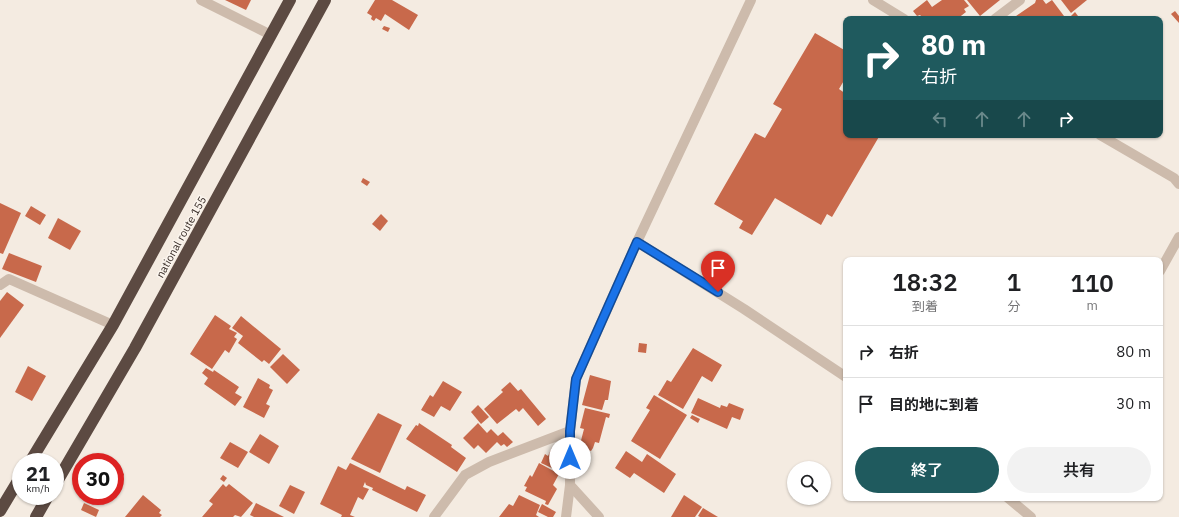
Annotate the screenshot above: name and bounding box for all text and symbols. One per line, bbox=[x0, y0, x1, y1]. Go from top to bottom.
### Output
text: 80 m bbox=[921, 26, 986, 63]
icon: right bbox=[855, 32, 907, 84]
text: 右折 bbox=[921, 65, 957, 88]
icon: left bbox=[929, 108, 951, 130]
icon: ahead bbox=[971, 108, 993, 130]
icon: ahead bbox=[1013, 108, 1035, 130]
icon: right bbox=[1055, 108, 1077, 130]
street label: national route 155 bbox=[153, 194, 209, 280]
pin bbox=[701, 251, 735, 292]
icon: arrive bbox=[707, 257, 729, 279]
text: 18:32 bbox=[892, 266, 958, 298]
text: 1 bbox=[1007, 266, 1021, 298]
text: 110 bbox=[1071, 267, 1114, 299]
text: m bbox=[1086, 297, 1098, 314]
text: 到着 bbox=[912, 298, 938, 315]
text: 分 bbox=[1008, 298, 1021, 315]
icon: right bbox=[855, 341, 877, 363]
text: 80 m bbox=[1116, 342, 1151, 361]
text: 右折 bbox=[889, 343, 919, 362]
icon: arrive bbox=[855, 393, 877, 415]
text: 30 m bbox=[1116, 394, 1151, 413]
text: 目的地に到着 bbox=[889, 395, 979, 414]
position arrow bbox=[549, 437, 591, 479]
button: 終了 bbox=[855, 447, 999, 493]
button: 共有 bbox=[1007, 447, 1151, 493]
speed limit sign: 30 bbox=[72, 453, 124, 505]
text: 21 bbox=[26, 460, 50, 487]
map controls bbox=[787, 461, 831, 505]
button: search bbox=[787, 461, 831, 505]
text: km/h bbox=[26, 482, 50, 495]

